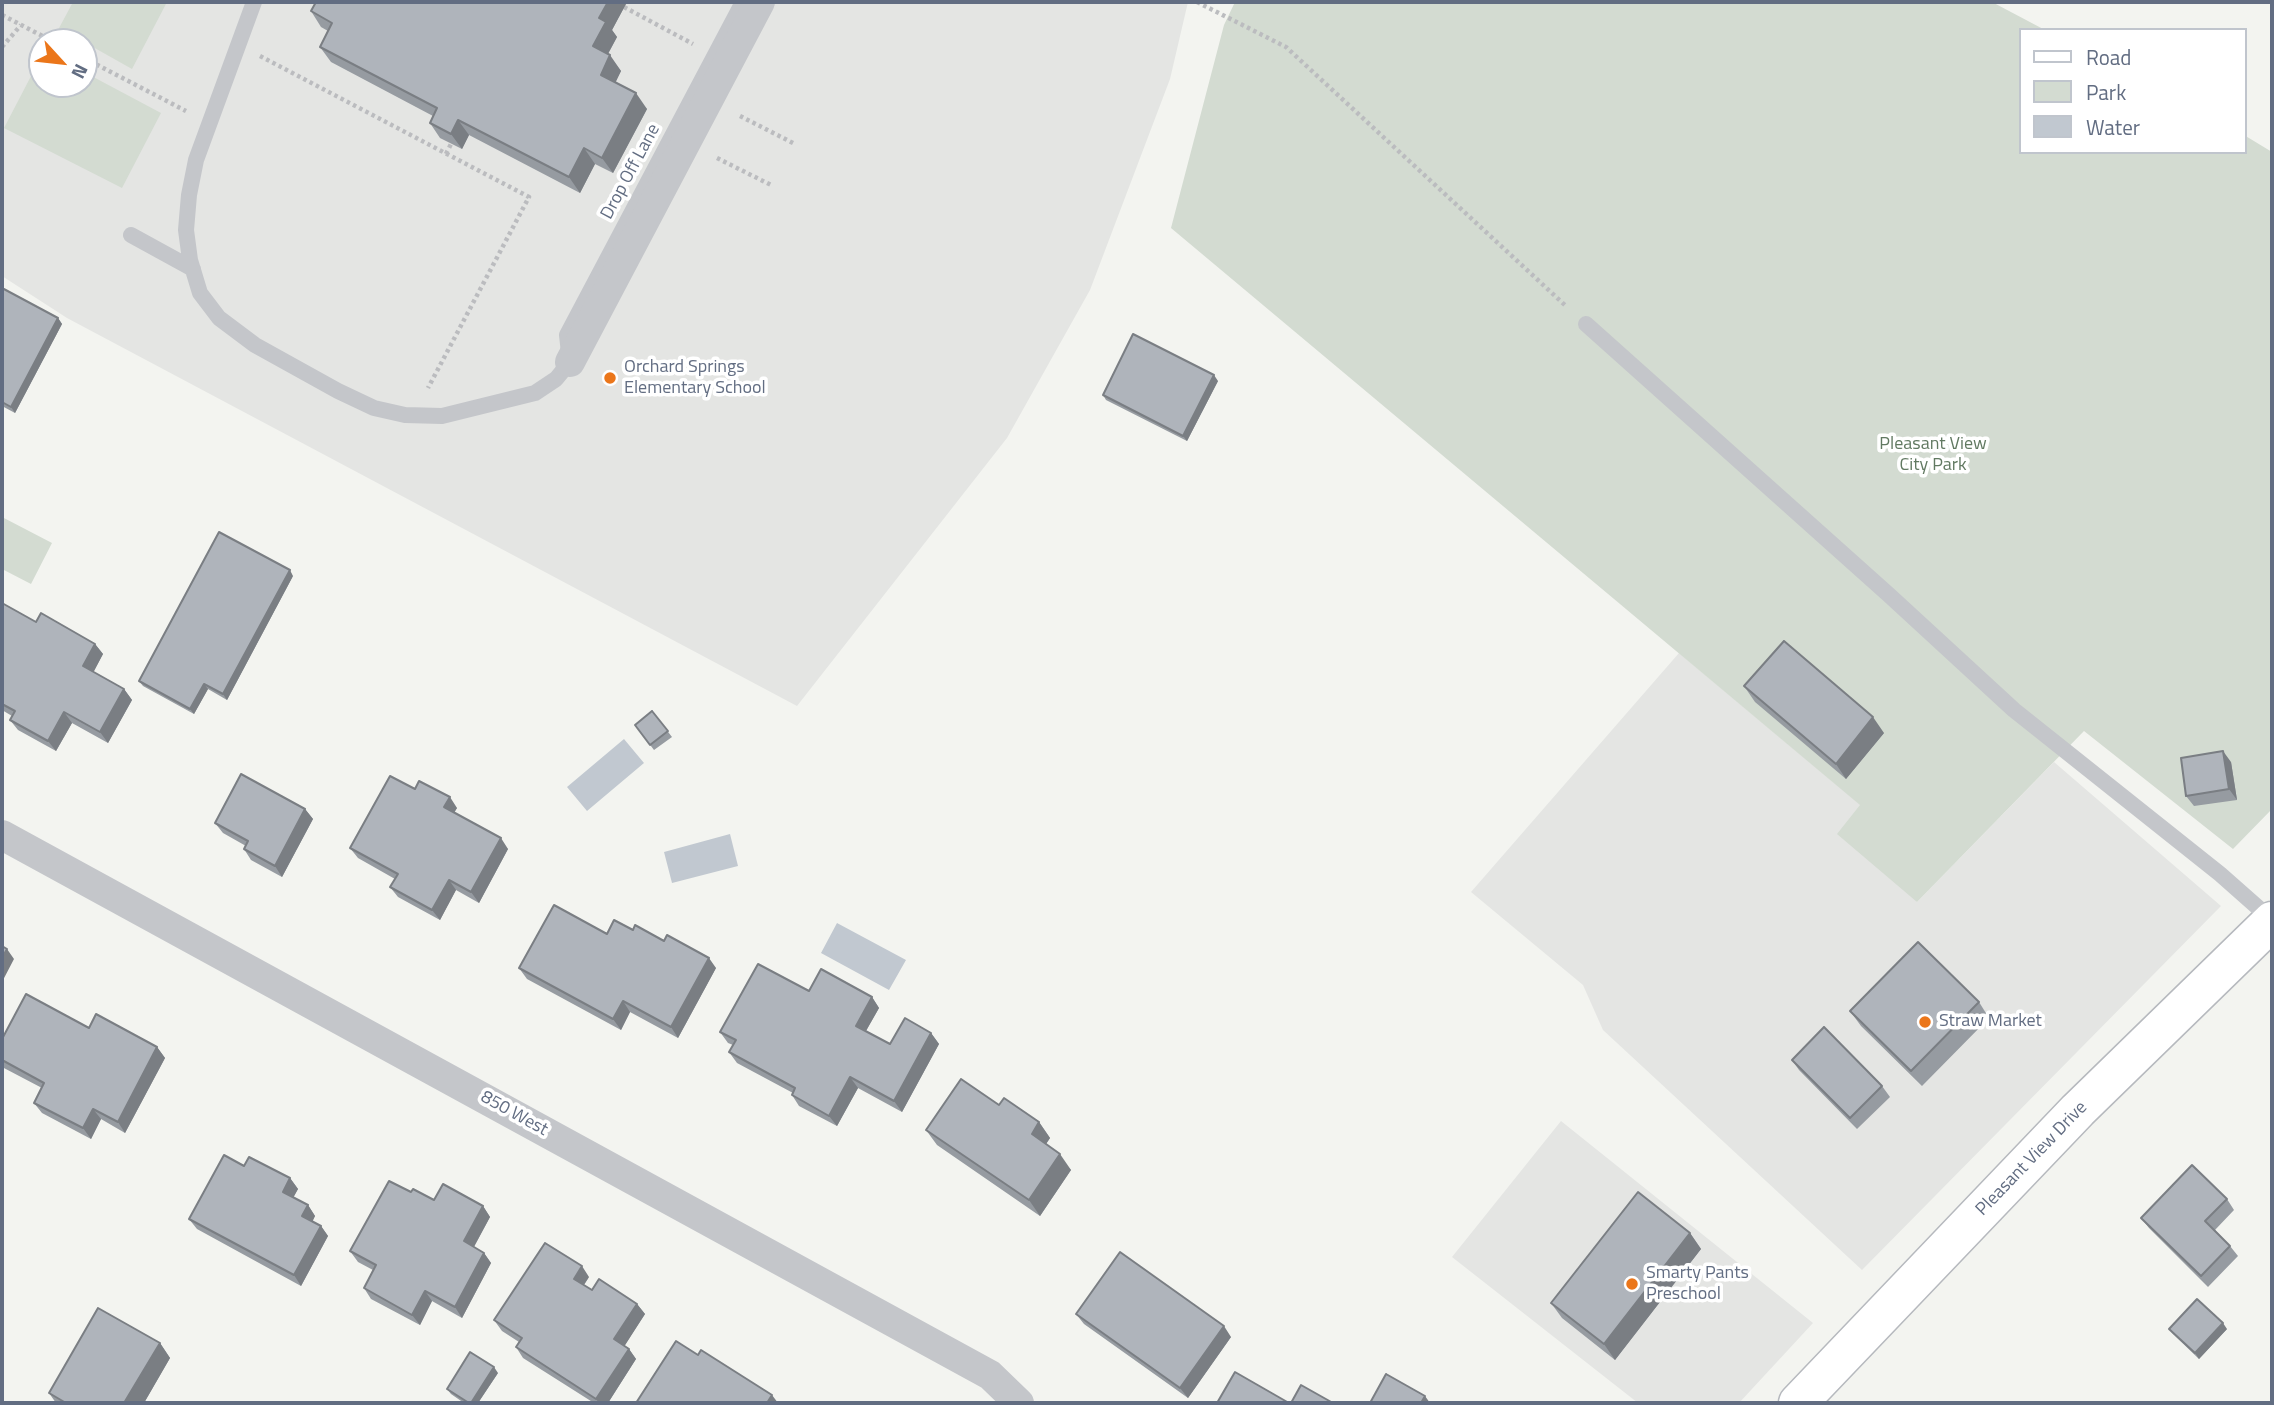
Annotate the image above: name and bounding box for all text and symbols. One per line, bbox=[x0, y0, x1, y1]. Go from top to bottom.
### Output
north arrow bbox=[28, 28, 98, 98]
legend bbox=[2018, 28, 2246, 154]
text: Road bbox=[2086, 41, 2131, 73]
text: N bbox=[64, 59, 96, 84]
text: Park bbox=[2086, 76, 2126, 108]
text: Water bbox=[2086, 111, 2140, 143]
street label: Drop Off Lane bbox=[597, 121, 665, 223]
place label: Orchard Springs Elementary School bbox=[624, 357, 766, 400]
marker: Orchard Springs Elementary School bbox=[602, 370, 618, 386]
park label: Pleasant View City Park bbox=[1879, 434, 1987, 476]
place label: Straw Market bbox=[1939, 1011, 2042, 1033]
marker: Straw Market bbox=[1917, 1014, 1933, 1030]
street label: 850 West bbox=[477, 1087, 551, 1141]
street label: Pleasant View Drive bbox=[1972, 1097, 2092, 1221]
place label: Smarty Pants Preschool bbox=[1646, 1263, 1749, 1306]
marker: Smarty Pants Preschool bbox=[1624, 1276, 1640, 1292]

